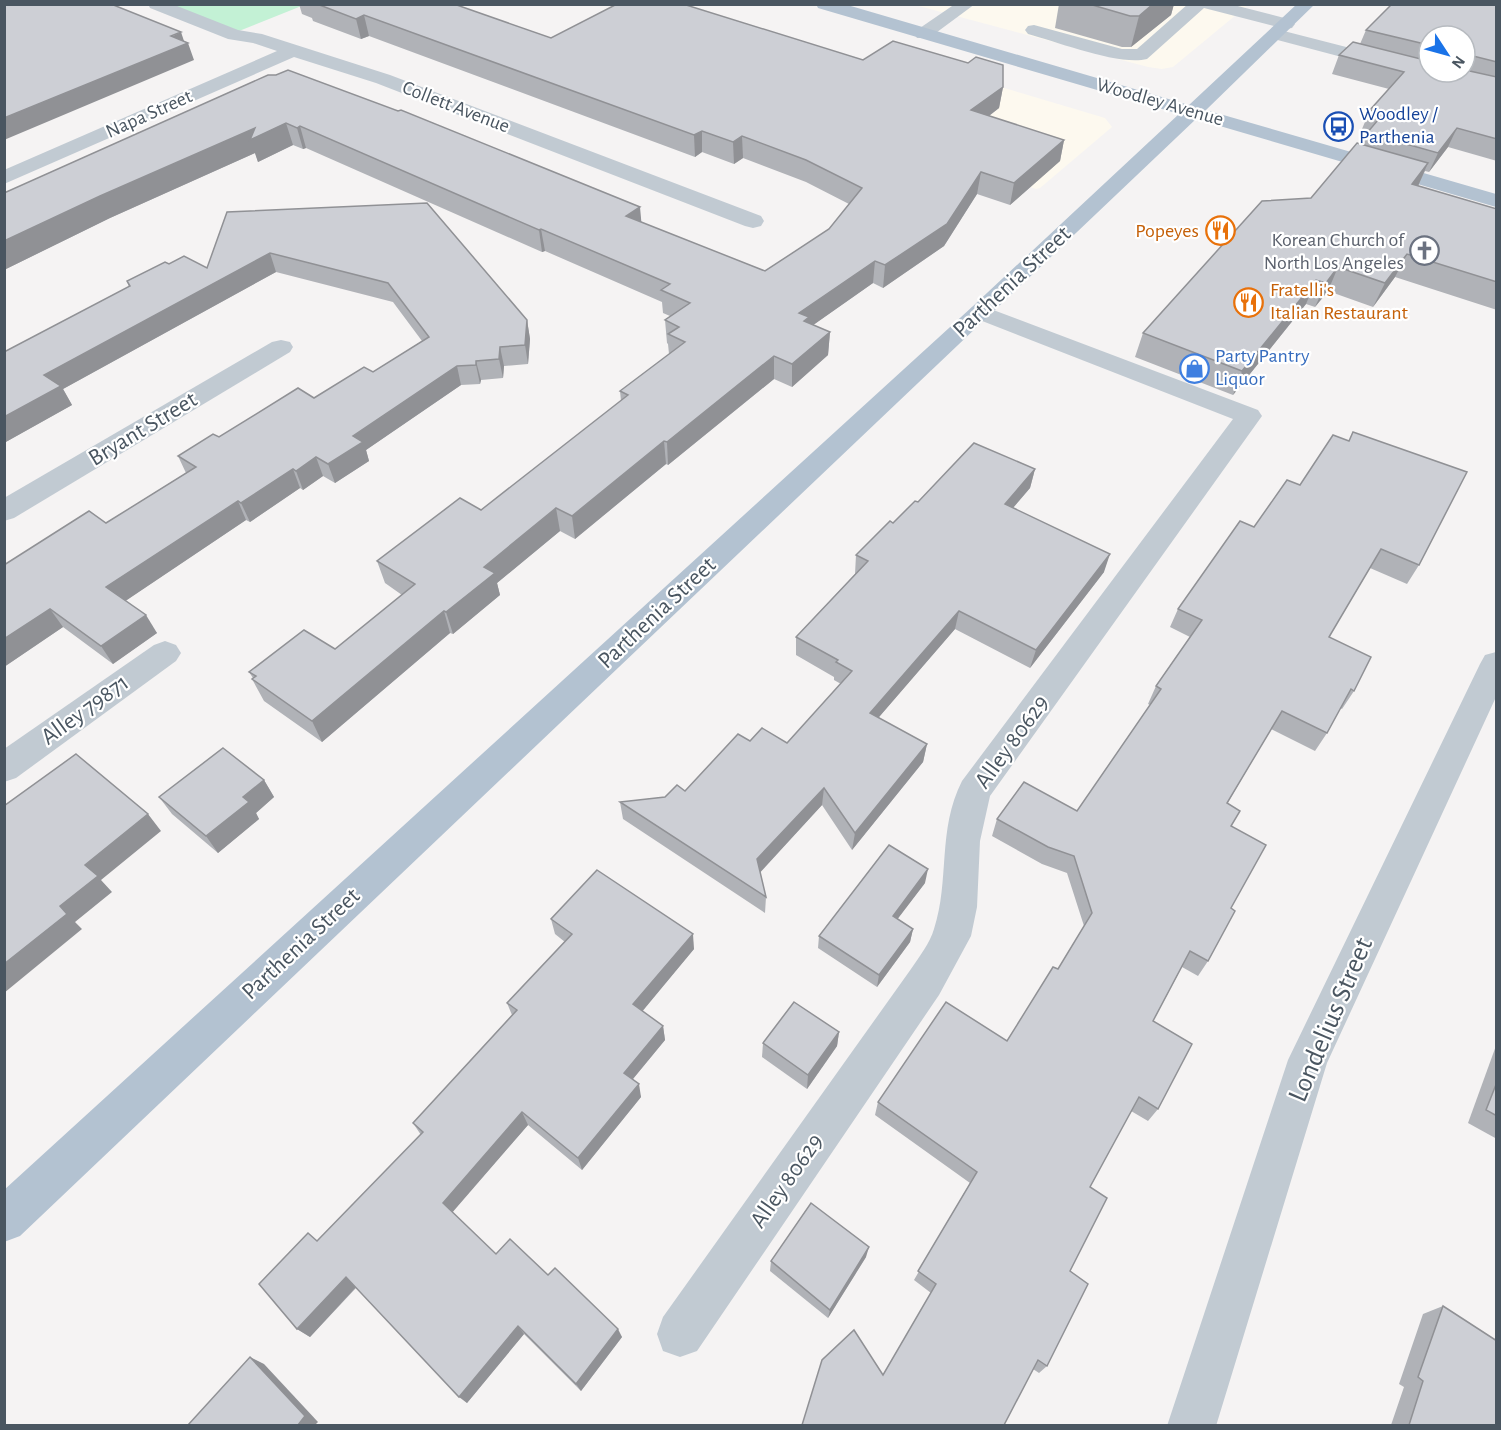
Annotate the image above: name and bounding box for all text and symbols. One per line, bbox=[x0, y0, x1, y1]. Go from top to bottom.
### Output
north arrow bbox=[1417, 24, 1477, 84]
text: N bbox=[1449, 53, 1468, 71]
street label: Woodley Avenue bbox=[1094, 74, 1226, 130]
street label: Collett Avenue bbox=[400, 77, 512, 137]
street label: Napa Street bbox=[103, 86, 196, 142]
place label: Woodley / Parthenia bbox=[1359, 104, 1438, 147]
bus stop icon: Woodley / Parthenia bbox=[1322, 110, 1354, 142]
restaurant icon: Popeyes bbox=[1204, 215, 1236, 247]
street label: Parthenia Street bbox=[948, 221, 1076, 342]
place label: Popeyes bbox=[1135, 221, 1199, 241]
place label: Korean Church of North Los Angeles bbox=[1264, 230, 1405, 273]
church icon: Korean Church of North Los Angeles bbox=[1409, 235, 1441, 267]
place label: Fratelli's Italian Restaurant bbox=[1270, 280, 1408, 323]
restaurant icon: Fratelli's Italian Restaurant bbox=[1233, 286, 1265, 318]
place label: Party Pantry Liquor bbox=[1215, 346, 1310, 389]
shop icon: Party Pantry Liquor bbox=[1178, 352, 1210, 384]
street label: Bryant Street bbox=[85, 387, 202, 471]
street label: Parthenia Street bbox=[593, 552, 721, 673]
street label: Alley 79871 bbox=[37, 670, 133, 750]
street label: Alley 80629 bbox=[970, 691, 1054, 793]
street label: Parthenia Street bbox=[237, 883, 365, 1004]
street label: Londelius Street bbox=[1284, 934, 1378, 1106]
street label: Alley 80629 bbox=[746, 1130, 828, 1232]

